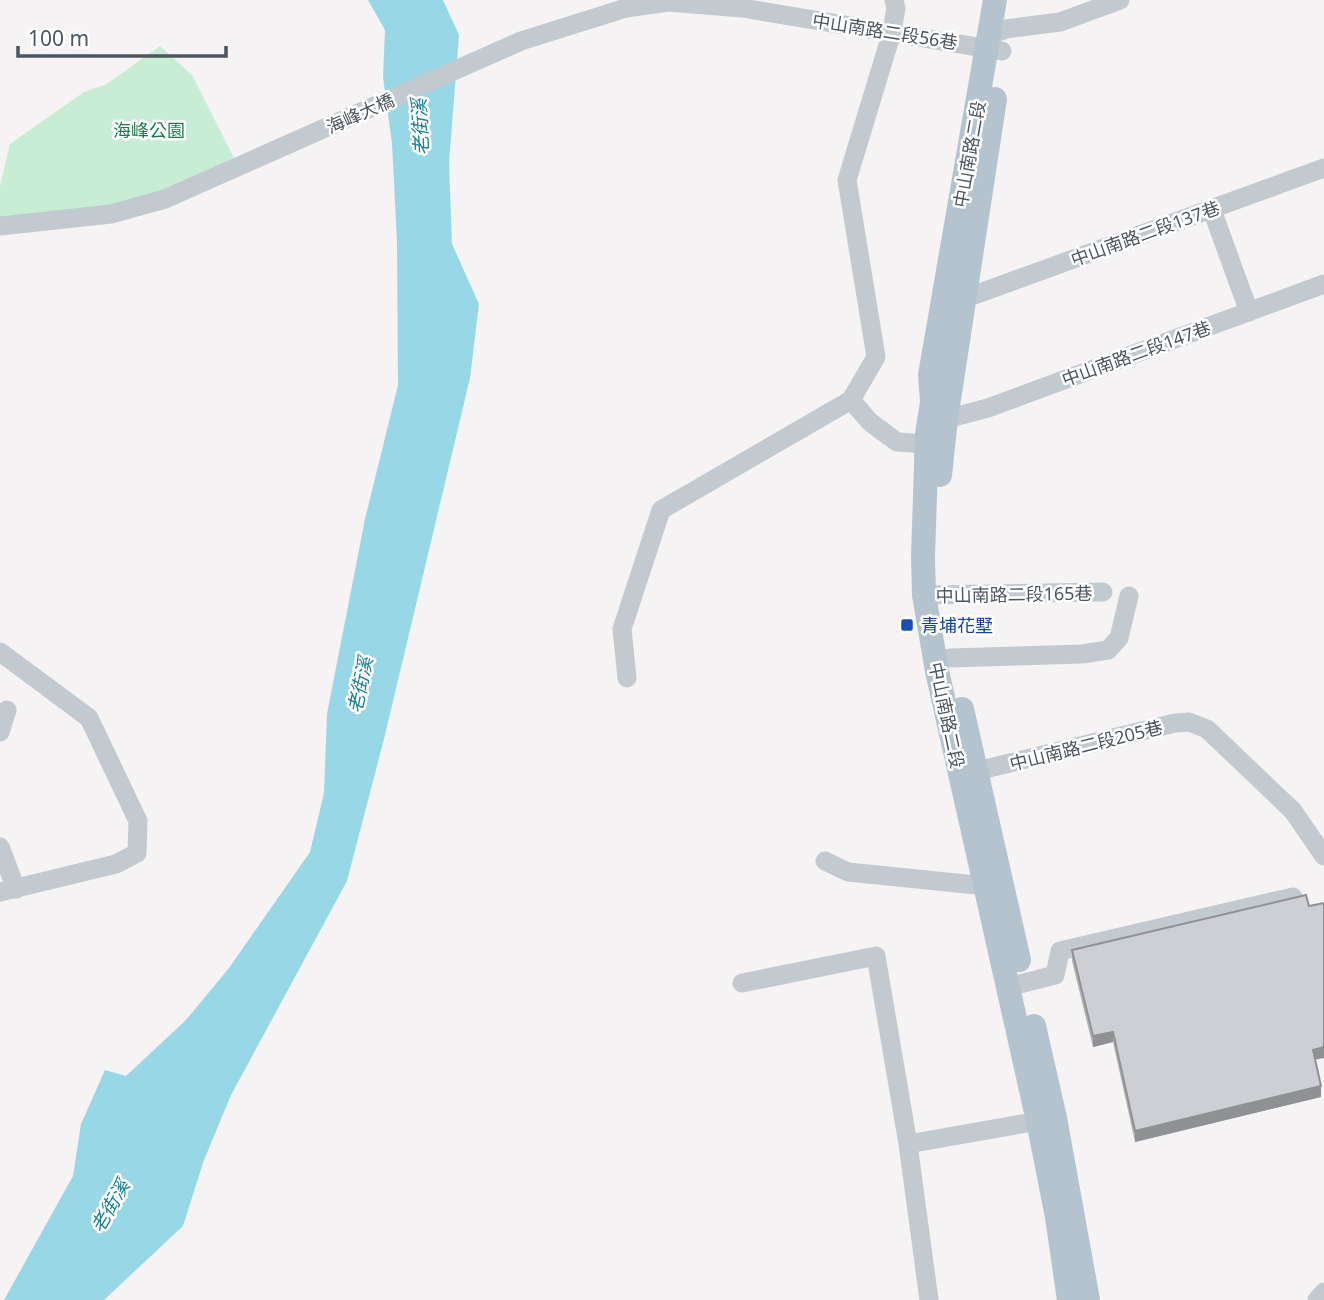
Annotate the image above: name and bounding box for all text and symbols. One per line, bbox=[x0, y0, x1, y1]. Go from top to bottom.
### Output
street label: 中山南路二段56巷 bbox=[811, 8, 959, 54]
scale bar bbox=[18, 14, 226, 58]
text: 100 m bbox=[28, 24, 89, 52]
street label: 海峰大橋 bbox=[322, 87, 398, 139]
water label: 老街溪 bbox=[405, 95, 434, 156]
street label: 中山南路二段 bbox=[948, 99, 990, 209]
park label: 海峰公園 bbox=[113, 118, 185, 142]
street label: 中山南路二段137巷 bbox=[1067, 195, 1223, 271]
street label: 中山南路二段147巷 bbox=[1058, 315, 1214, 391]
street label: 中山南路二段165巷 bbox=[935, 581, 1093, 607]
place label: 青埔花墅 bbox=[921, 613, 993, 637]
marker: 青埔花墅 bbox=[899, 617, 915, 633]
water label: 老街溪 bbox=[341, 651, 379, 716]
street label: 中山南路二段 bbox=[924, 660, 970, 770]
street label: 中山南路二段205巷 bbox=[1007, 714, 1165, 776]
water label: 老街溪 bbox=[84, 1172, 137, 1237]

